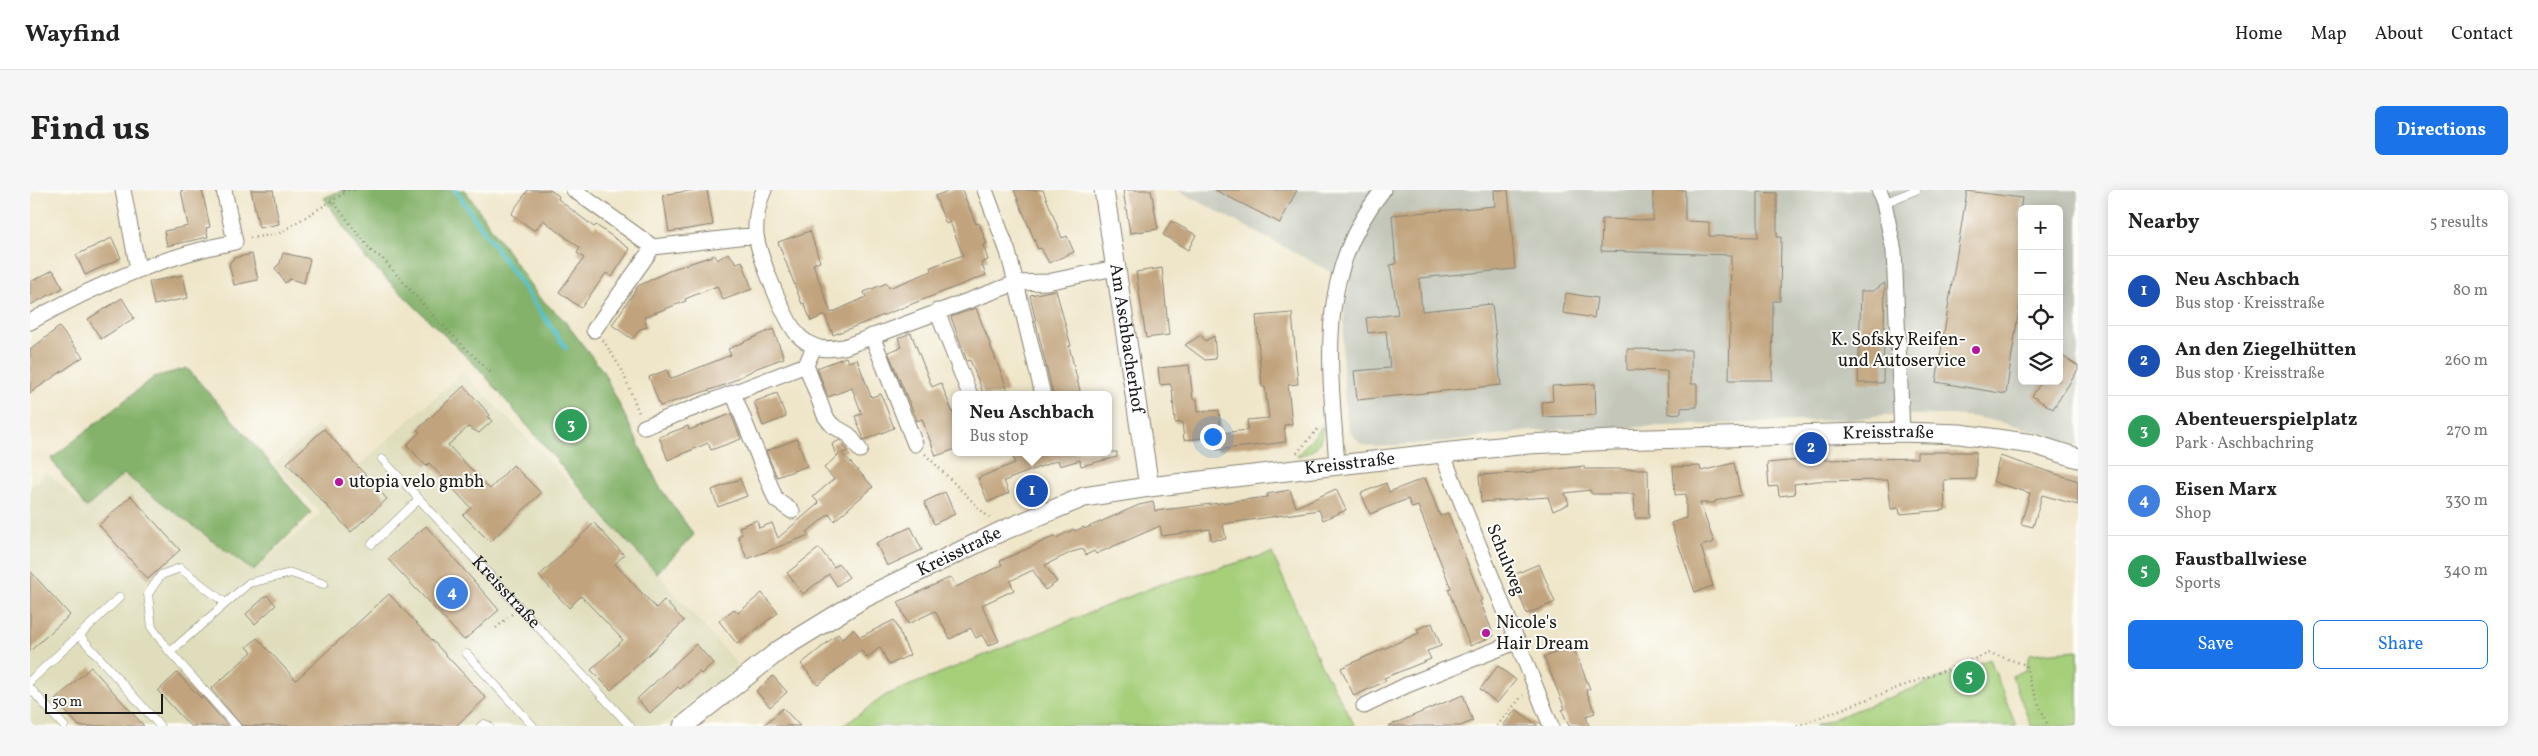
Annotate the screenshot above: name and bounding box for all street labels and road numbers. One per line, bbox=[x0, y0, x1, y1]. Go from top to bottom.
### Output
street label: Am Aschbacherhof bbox=[1103, 262, 1150, 417]
street label: Kreisstraße bbox=[1842, 419, 1934, 446]
street label: Kreisstraße bbox=[1303, 446, 1396, 481]
street label: Schulweg bbox=[1479, 520, 1531, 600]
street label: Kreisstraße bbox=[913, 521, 1006, 583]
street label: Kreisstraße bbox=[466, 550, 546, 634]

